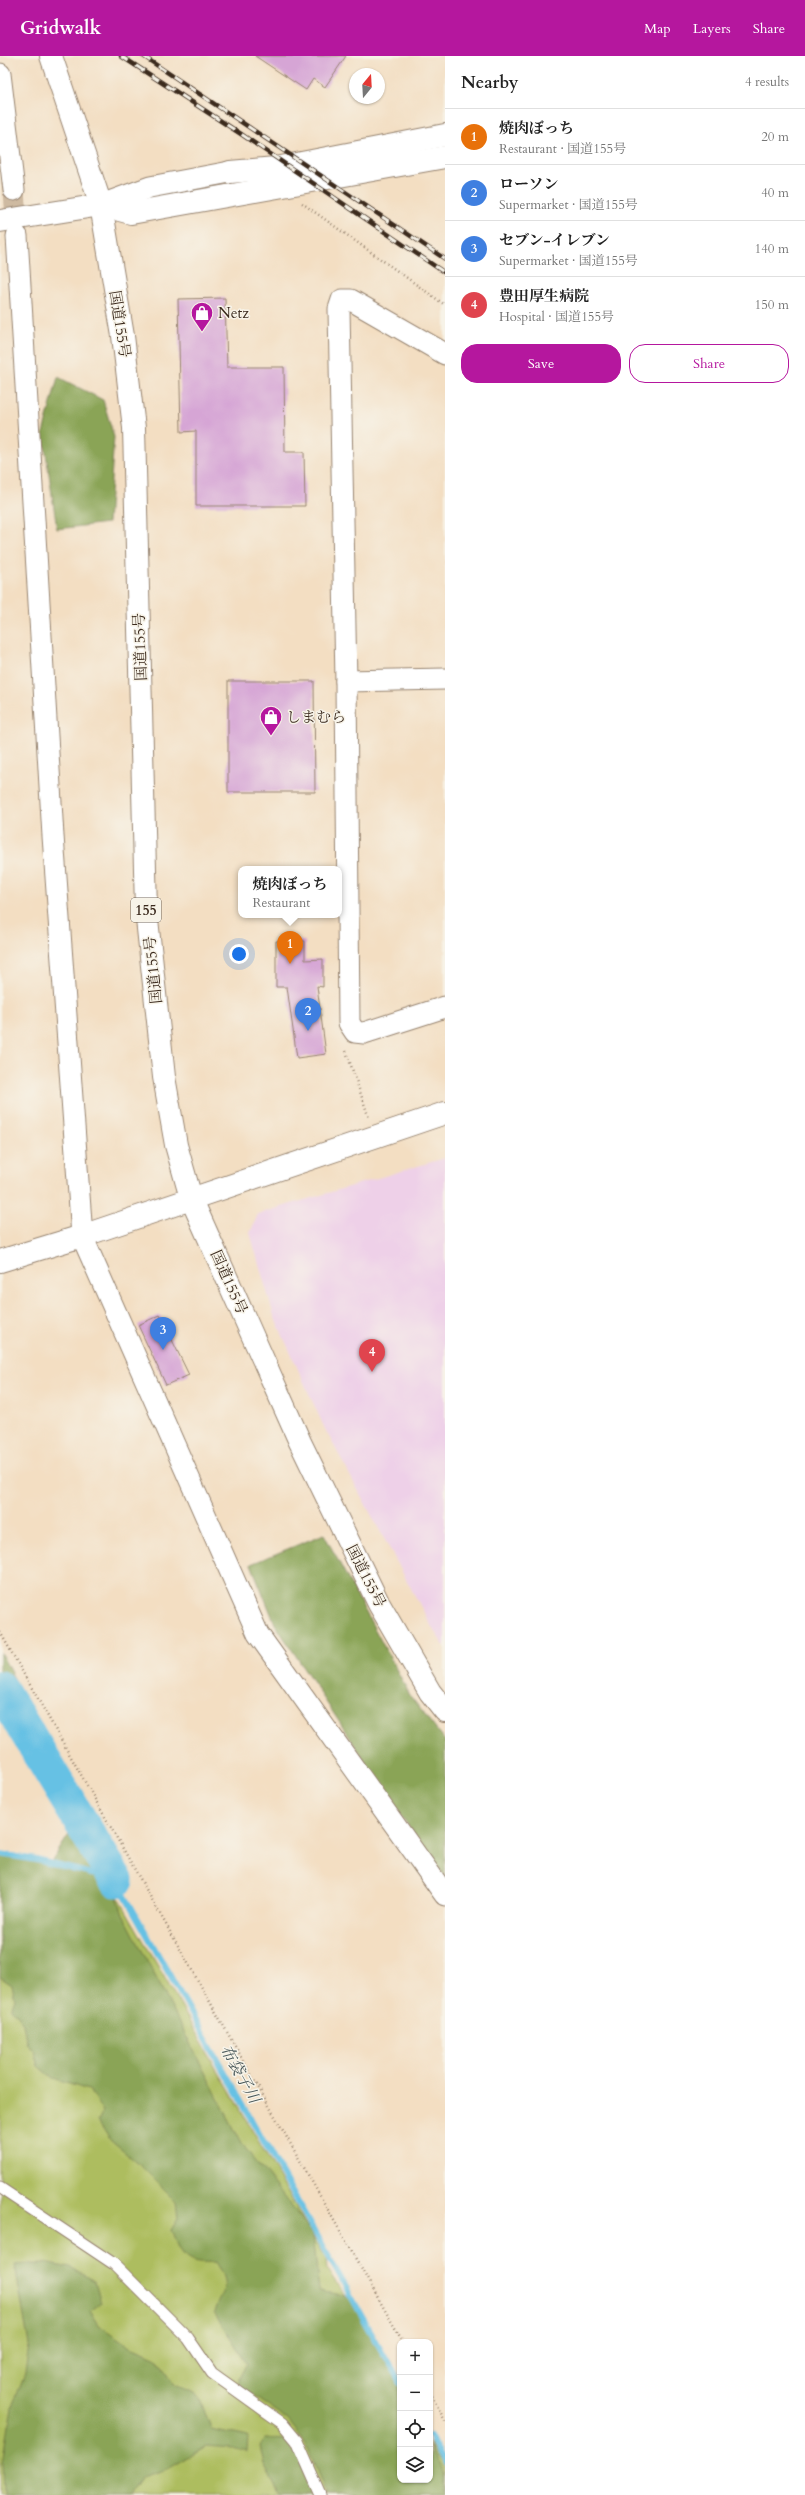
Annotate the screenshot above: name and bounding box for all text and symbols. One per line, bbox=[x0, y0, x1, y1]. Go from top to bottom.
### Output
text: Gridwalk bbox=[20, 15, 101, 41]
text: Map bbox=[644, 19, 671, 38]
text: Layers bbox=[693, 19, 731, 38]
text: Share bbox=[753, 19, 785, 38]
north arrow bbox=[349, 68, 385, 104]
text: Nearby bbox=[461, 71, 518, 94]
text: 4 results bbox=[745, 73, 789, 91]
text: 焼肉ぼっち bbox=[499, 118, 574, 138]
text: 1 bbox=[471, 128, 477, 146]
text: 20 m bbox=[761, 128, 789, 146]
text: Restaurant · 国道155号 bbox=[499, 140, 626, 158]
text: ローソン bbox=[499, 174, 558, 194]
text: 2 bbox=[471, 184, 477, 202]
text: 40 m bbox=[761, 184, 789, 202]
text: Supermarket · 国道155号 bbox=[499, 196, 638, 214]
text: セブン-イレブン bbox=[499, 230, 610, 250]
text: 3 bbox=[471, 240, 477, 258]
text: 140 m bbox=[755, 240, 789, 258]
text: Supermarket · 国道155号 bbox=[499, 252, 638, 270]
text: 豊田厚生病院 bbox=[499, 286, 589, 306]
street label: 国道155号 bbox=[105, 289, 135, 359]
text: 4 bbox=[471, 296, 477, 314]
text: 150 m bbox=[755, 296, 789, 314]
shop icon: Netz bbox=[189, 300, 215, 333]
place label: Netz bbox=[218, 303, 249, 323]
text: Hospital · 国道155号 bbox=[499, 308, 614, 326]
button: Save bbox=[461, 344, 621, 383]
button: Share bbox=[629, 344, 789, 383]
street label: 国道155号 bbox=[129, 613, 151, 681]
shop icon: しまむら bbox=[258, 704, 284, 737]
place label: しまむら bbox=[286, 707, 346, 727]
popup bbox=[238, 866, 342, 918]
text: 焼肉ぼっち bbox=[252, 874, 328, 894]
text: Restaurant bbox=[252, 894, 310, 912]
road number: 155 bbox=[131, 898, 161, 922]
pin: 1 bbox=[277, 931, 303, 964]
street label: 国道155号 bbox=[139, 935, 167, 1005]
your location bbox=[229, 944, 249, 964]
pin: 2 bbox=[295, 998, 321, 1031]
street label: 国道155号 bbox=[206, 1247, 252, 1317]
pin: 3 bbox=[150, 1317, 176, 1350]
pin: 4 bbox=[359, 1339, 385, 1372]
street label: 国道155号 bbox=[342, 1541, 390, 1611]
water label: 布袋子川 bbox=[215, 2041, 266, 2109]
map controls bbox=[397, 2339, 433, 2483]
button: + bbox=[397, 2339, 433, 2375]
button: − bbox=[397, 2375, 433, 2411]
button: locate bbox=[397, 2411, 433, 2447]
button: layers bbox=[397, 2447, 433, 2483]

